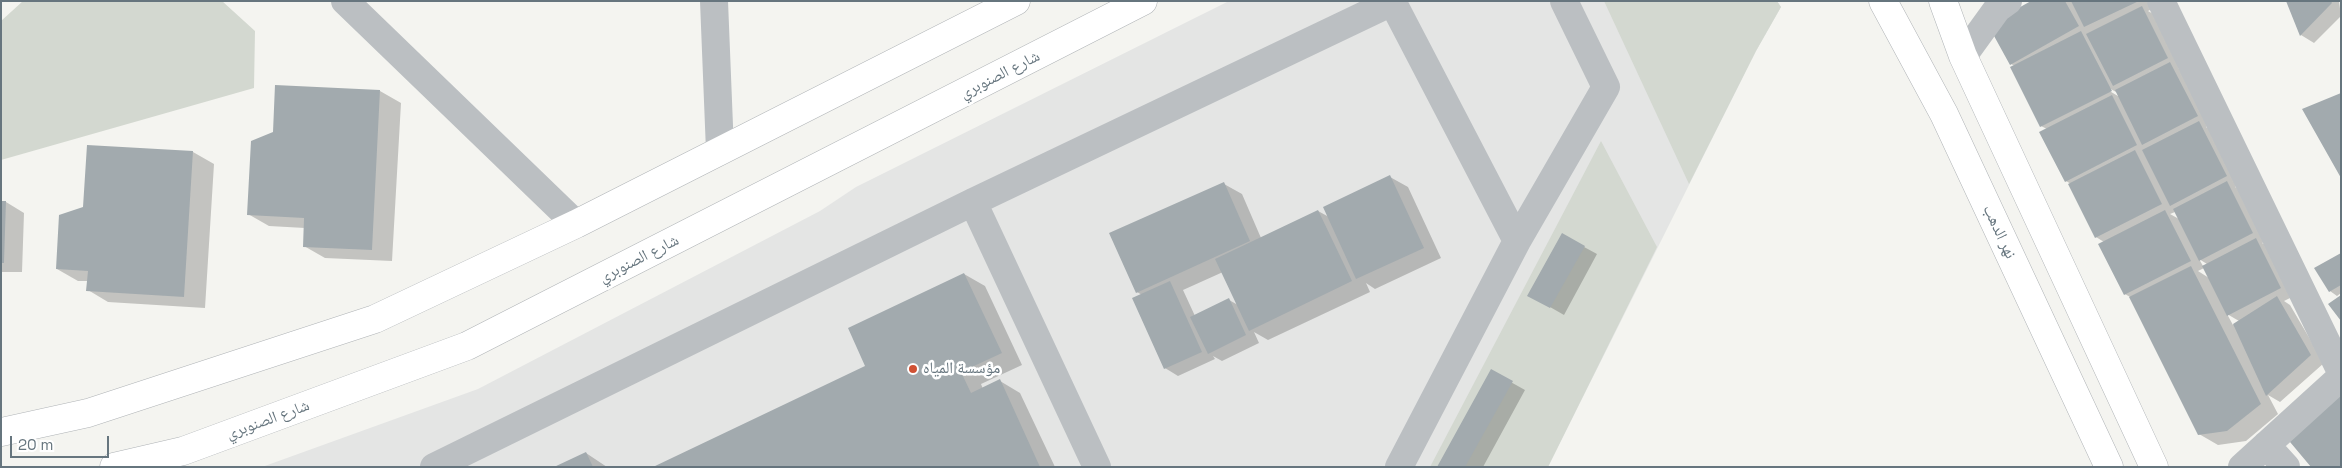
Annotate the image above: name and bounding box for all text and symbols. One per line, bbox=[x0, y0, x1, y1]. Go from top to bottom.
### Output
street label: شارع الصنوبري bbox=[957, 47, 1043, 103]
street label: نهر الدهب bbox=[1978, 202, 2020, 262]
street label: شارع الصنوبري bbox=[596, 231, 682, 287]
place label: مؤسسة المياه bbox=[923, 359, 1000, 379]
marker: مؤسسة المياه bbox=[907, 363, 919, 375]
street label: شارع الصنوبري bbox=[224, 396, 312, 444]
scale bar bbox=[12, 426, 111, 458]
text: 20 m bbox=[18, 435, 53, 454]

